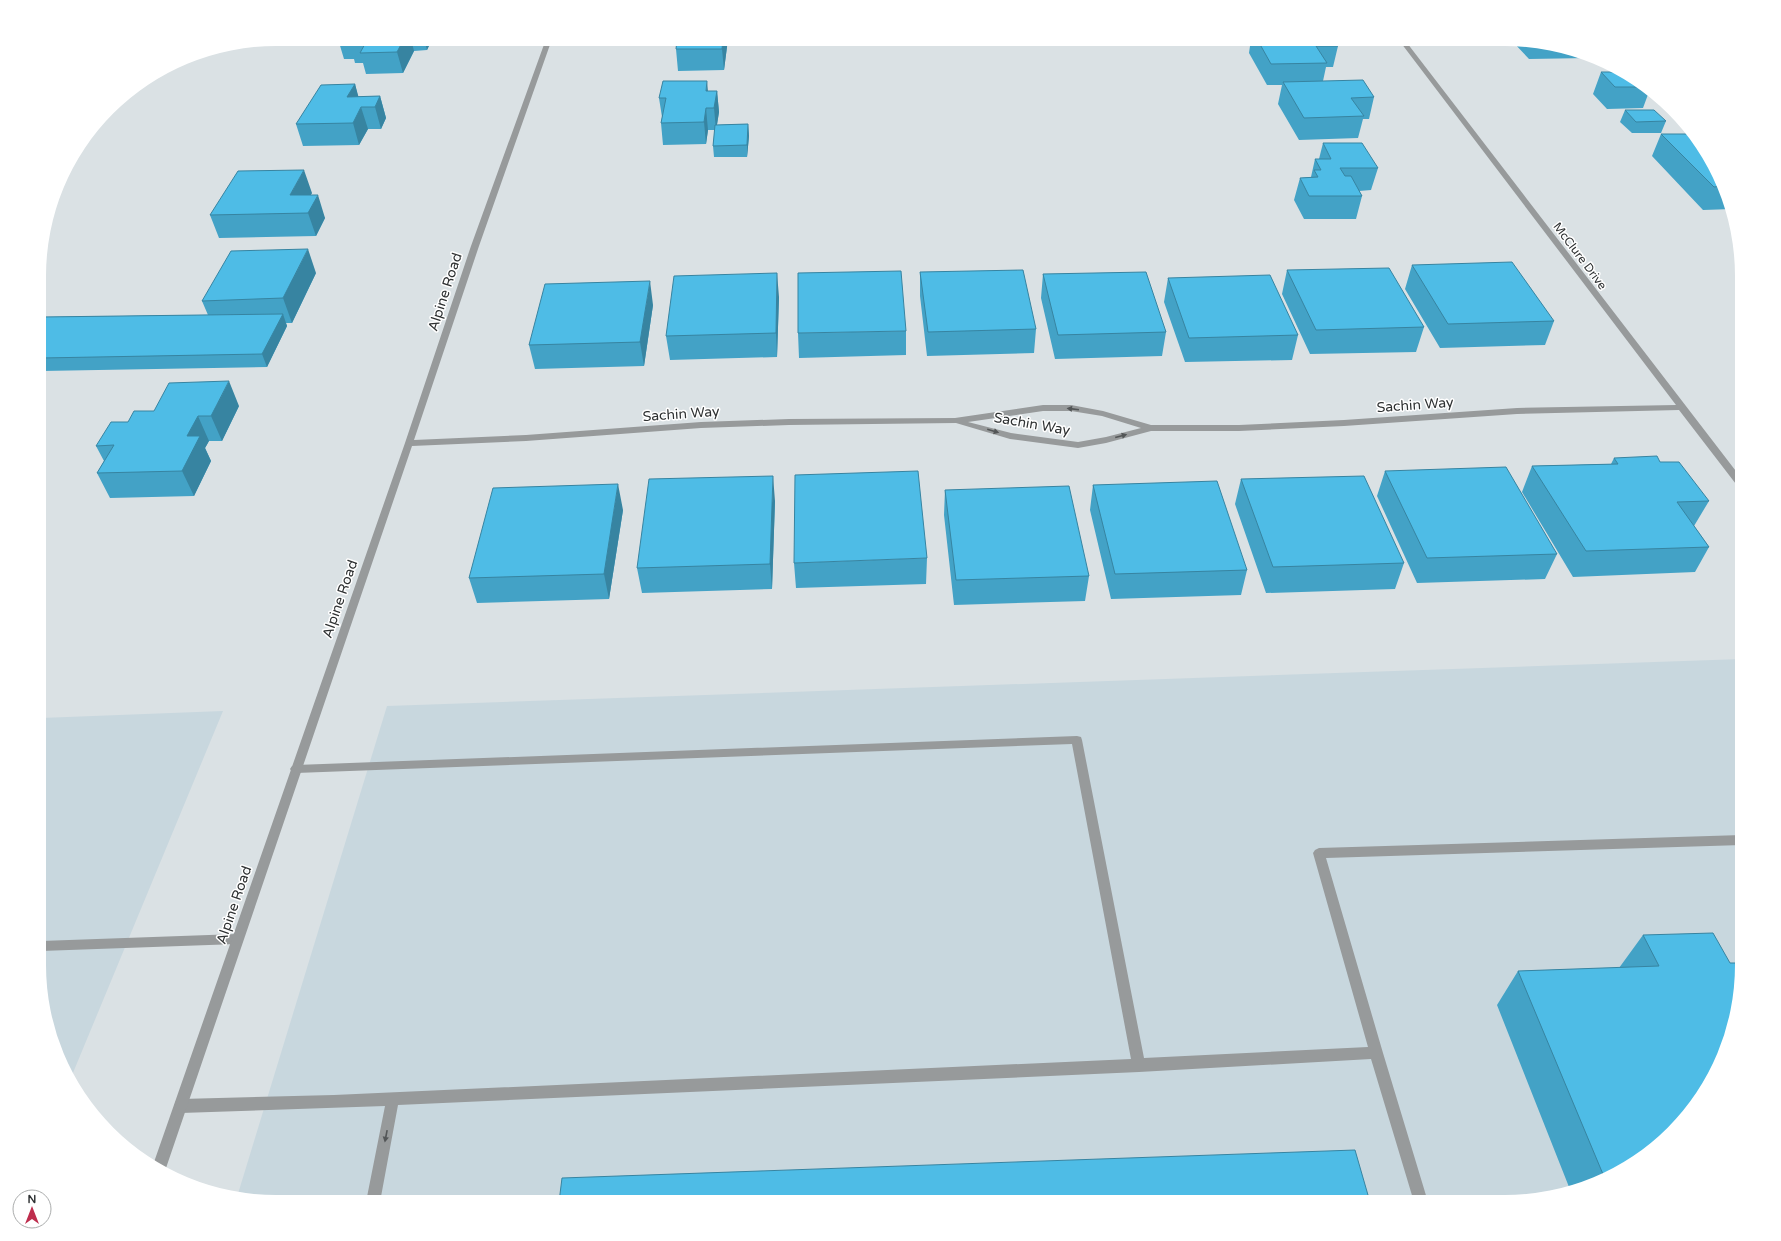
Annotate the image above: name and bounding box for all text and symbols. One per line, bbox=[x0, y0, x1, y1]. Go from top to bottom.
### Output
street label: McClure Drive bbox=[1550, 220, 1610, 292]
street label: Alpine Road bbox=[424, 251, 466, 333]
street label: Sachin Way bbox=[1376, 394, 1454, 416]
street label: Sachin Way bbox=[642, 403, 720, 425]
one-way arrow bbox=[1067, 406, 1079, 412]
street label: Sachin Way bbox=[993, 409, 1072, 439]
one-way arrow bbox=[987, 428, 999, 434]
one-way arrow bbox=[1115, 433, 1127, 439]
street label: Alpine Road bbox=[319, 558, 361, 640]
street label: Alpine Road bbox=[213, 864, 255, 946]
one-way arrow bbox=[382, 1130, 388, 1142]
north arrow bbox=[12, 1189, 52, 1229]
text: N bbox=[28, 1193, 36, 1206]

